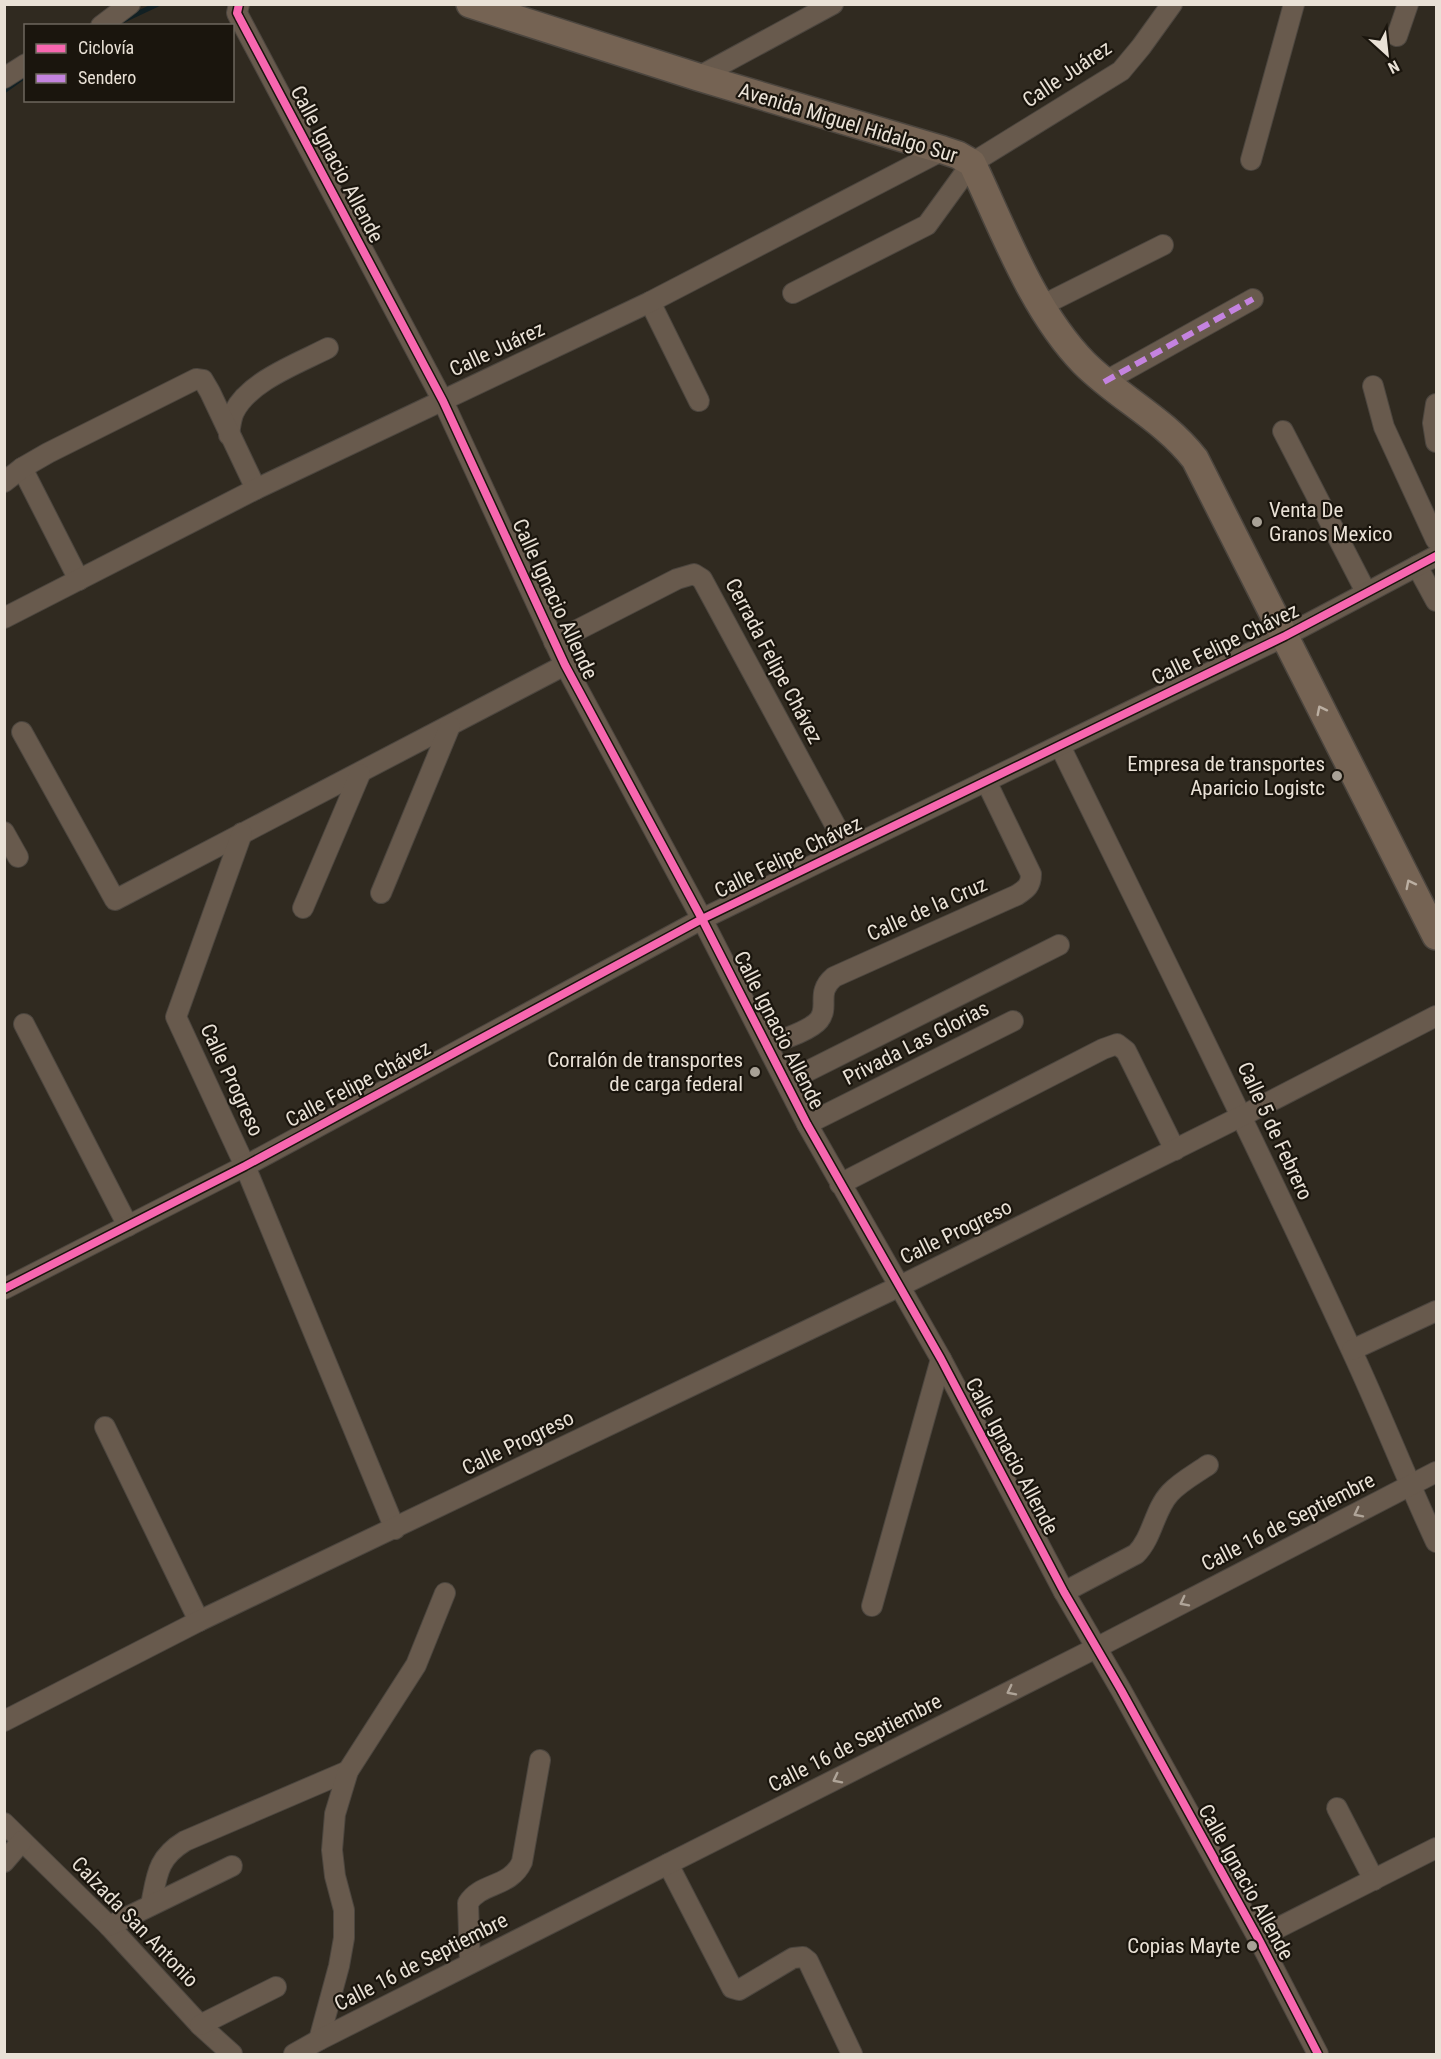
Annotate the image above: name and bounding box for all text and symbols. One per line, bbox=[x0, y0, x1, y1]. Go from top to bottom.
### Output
legend bbox=[24, 24, 234, 102]
north arrow bbox=[1357, 24, 1417, 84]
street label: Calle Juárez bbox=[1018, 36, 1116, 112]
text: Ciclovía bbox=[78, 37, 134, 58]
text: N bbox=[1385, 56, 1402, 78]
text: Sendero bbox=[78, 67, 136, 88]
street label: Avenida Miguel Hidalgo Sur bbox=[736, 78, 960, 168]
street label: Calle Ignacio Allende bbox=[286, 82, 389, 247]
street label: Calle Juárez bbox=[446, 317, 548, 381]
place label: Venta De Granos Mexico bbox=[1269, 498, 1393, 546]
street label: Calle Ignacio Allende bbox=[507, 515, 603, 683]
marker: Venta De Granos Mexico bbox=[1250, 515, 1264, 529]
street label: Cerrada Felipe Chávez bbox=[720, 574, 828, 748]
street label: Calle Felipe Chávez bbox=[1148, 598, 1302, 690]
one-way arrow bbox=[1317, 706, 1328, 716]
place label: Empresa de transportes Aparicio Logistc bbox=[1127, 752, 1325, 800]
marker: Empresa de transportes Aparicio Logistc bbox=[1330, 769, 1344, 783]
street label: Calle Felipe Chávez bbox=[711, 811, 865, 903]
street label: Calle de la Cruz bbox=[863, 872, 991, 946]
one-way arrow bbox=[1406, 879, 1417, 890]
street label: Calle Ignacio Allende bbox=[729, 947, 829, 1113]
street label: Privada Las Glorias bbox=[839, 996, 993, 1090]
street label: Calle Progreso bbox=[196, 1020, 268, 1140]
street label: Calle Felipe Chávez bbox=[282, 1036, 434, 1132]
place label: Corralón de transportes de carga federal bbox=[547, 1048, 743, 1096]
street label: Calle 5 de Febrero bbox=[1233, 1058, 1317, 1204]
marker: Corralón de transportes de carga federal bbox=[748, 1065, 762, 1079]
street label: Calle Progreso bbox=[896, 1195, 1016, 1269]
street label: Calle Ignacio Allende bbox=[961, 1374, 1064, 1539]
street label: Calle Progreso bbox=[458, 1406, 578, 1480]
street label: Calle 16 de Septiembre bbox=[1197, 1468, 1379, 1576]
one-way arrow bbox=[1353, 1505, 1364, 1517]
one-way arrow bbox=[1180, 1595, 1191, 1606]
one-way arrow bbox=[1006, 1683, 1017, 1695]
street label: Calle 16 de Septiembre bbox=[764, 1689, 946, 1797]
one-way arrow bbox=[832, 1771, 843, 1783]
street label: Calle Ignacio Allende bbox=[1193, 1800, 1299, 1964]
street label: Calzada San Antonio bbox=[67, 1852, 203, 1992]
street label: Calle 16 de Septiembre bbox=[330, 1908, 512, 2016]
place label: Copias Mayte bbox=[1127, 1934, 1240, 1958]
marker: Copias Mayte bbox=[1245, 1939, 1259, 1953]

